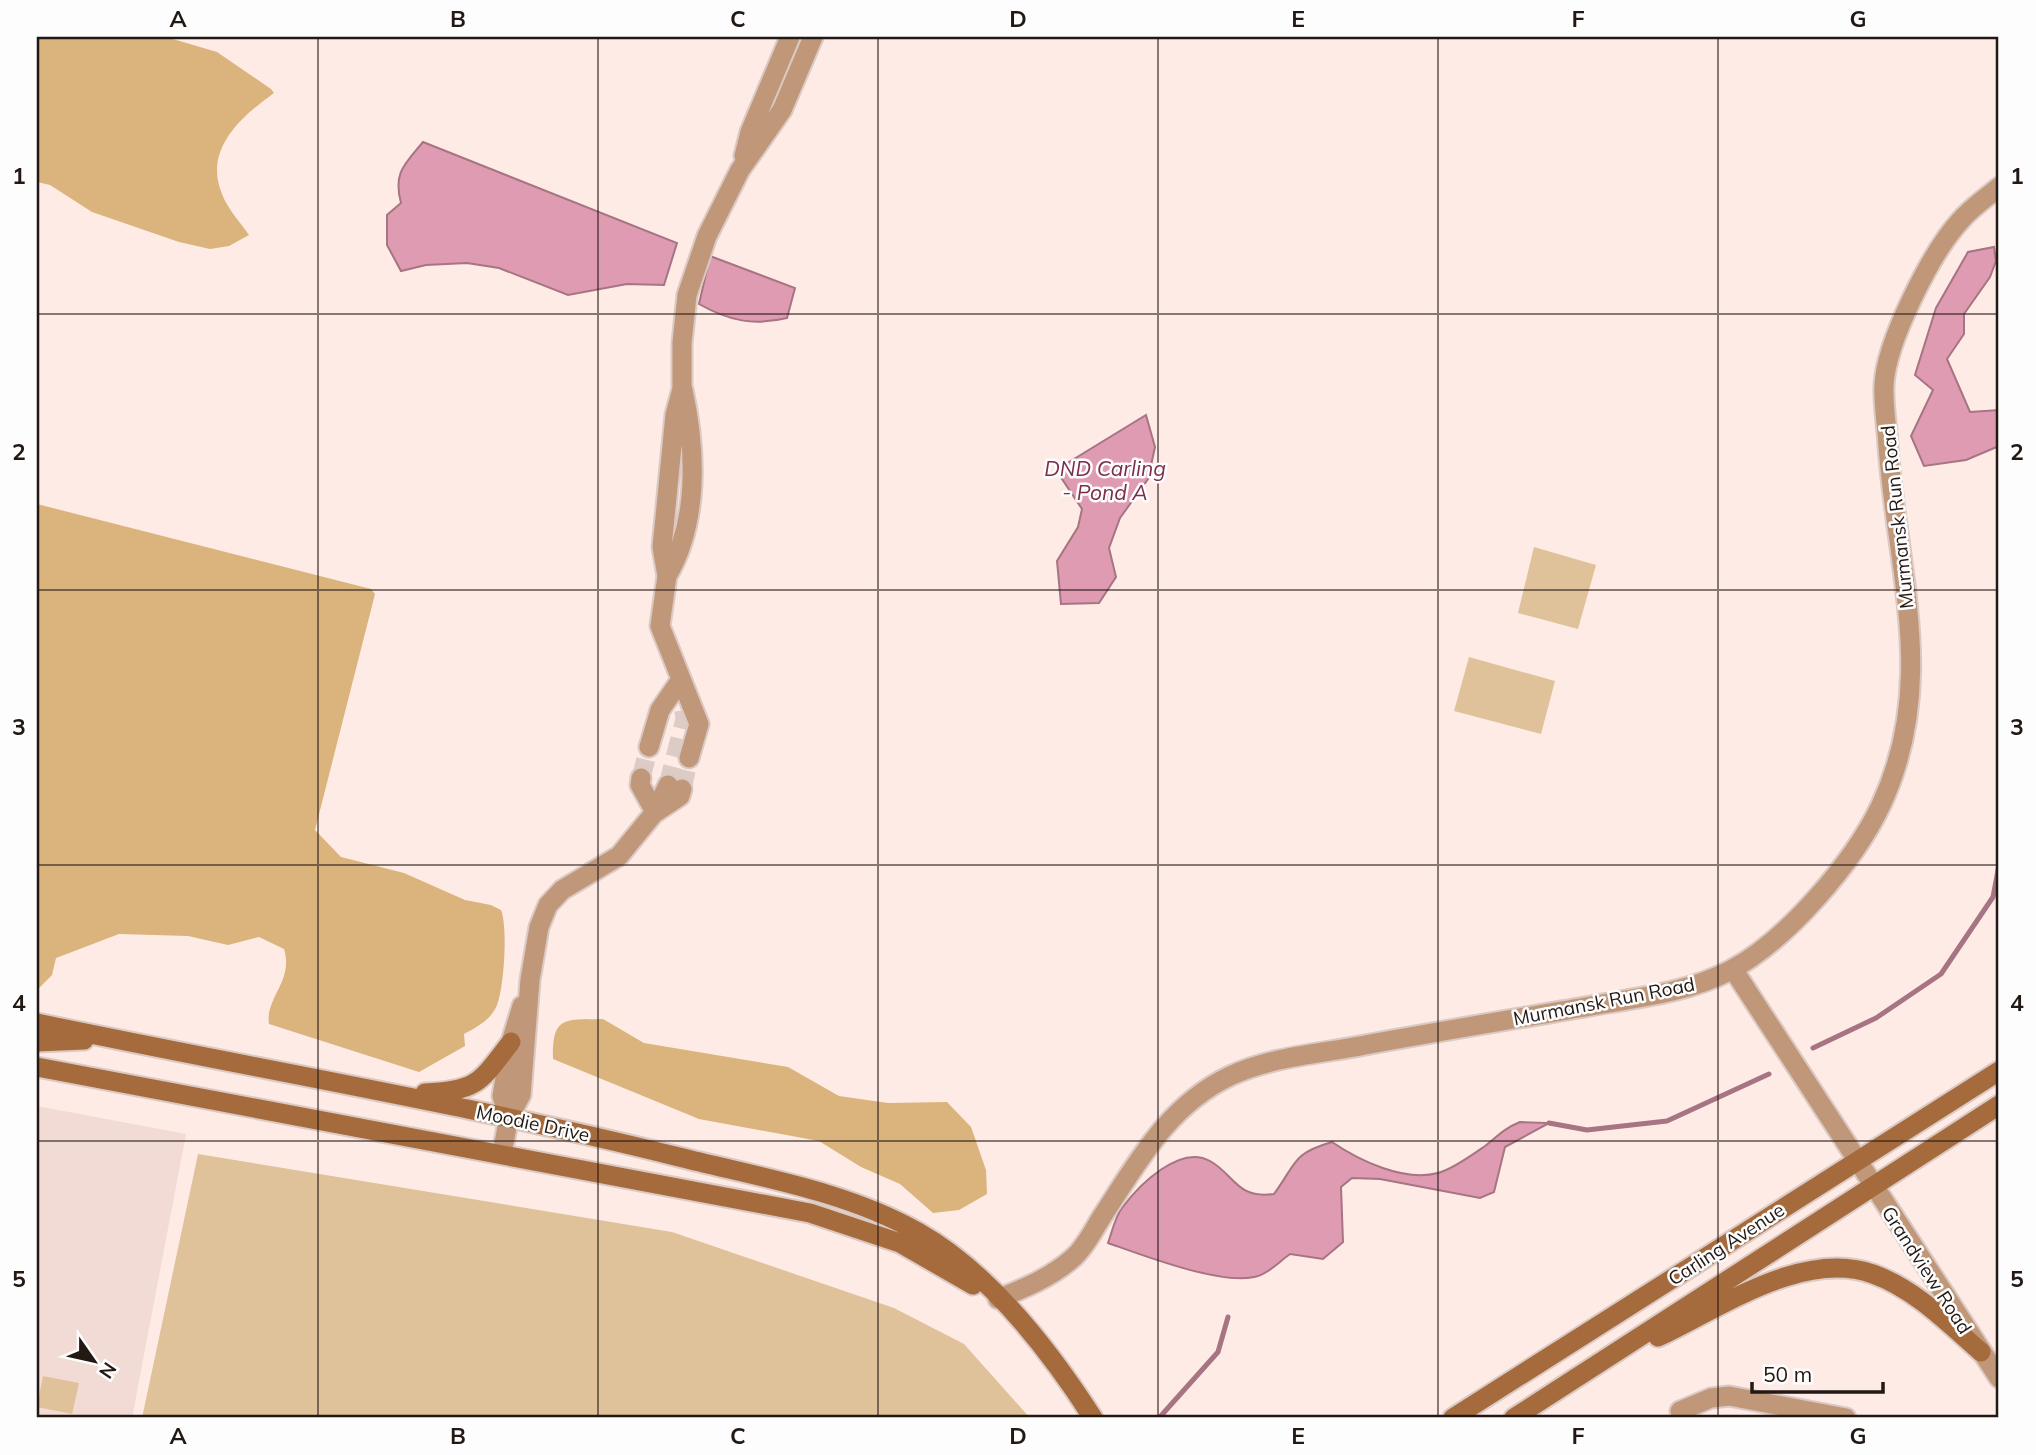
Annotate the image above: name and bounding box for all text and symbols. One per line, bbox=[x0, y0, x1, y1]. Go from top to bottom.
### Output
text: A bbox=[169, 4, 187, 33]
text: B bbox=[450, 4, 466, 33]
text: C bbox=[730, 4, 746, 33]
text: D bbox=[1009, 4, 1027, 33]
text: E bbox=[1291, 4, 1305, 33]
text: F bbox=[1571, 4, 1585, 33]
text: G bbox=[1849, 4, 1867, 33]
text: 1 bbox=[12, 161, 26, 190]
text: 1 bbox=[2010, 161, 2024, 190]
street label: Murmansk Run Road bbox=[1875, 424, 1919, 610]
text: 2 bbox=[12, 437, 26, 466]
text: 2 bbox=[2010, 437, 2024, 466]
water label: DND Carling - Pond A bbox=[1044, 455, 1166, 505]
text: 3 bbox=[12, 712, 26, 741]
text: 3 bbox=[2010, 712, 2024, 741]
street label: Murmansk Run Road bbox=[1511, 972, 1697, 1030]
text: 4 bbox=[12, 988, 26, 1017]
text: 4 bbox=[2010, 988, 2024, 1017]
street label: Moodie Drive bbox=[474, 1099, 592, 1147]
street label: Carling Avenue bbox=[1663, 1198, 1789, 1290]
street label: Grandview Road bbox=[1877, 1202, 1977, 1338]
text: 5 bbox=[12, 1264, 26, 1293]
text: 5 bbox=[2010, 1264, 2024, 1293]
north arrow bbox=[60, 1326, 130, 1396]
scale bar bbox=[1752, 1350, 1884, 1394]
text: N bbox=[94, 1358, 122, 1383]
text: 50 m bbox=[1763, 1361, 1812, 1387]
text: A bbox=[169, 1421, 187, 1450]
text: B bbox=[450, 1421, 466, 1450]
text: C bbox=[730, 1421, 746, 1450]
text: D bbox=[1009, 1421, 1027, 1450]
text: E bbox=[1291, 1421, 1305, 1450]
text: F bbox=[1571, 1421, 1585, 1450]
text: G bbox=[1849, 1421, 1867, 1450]

